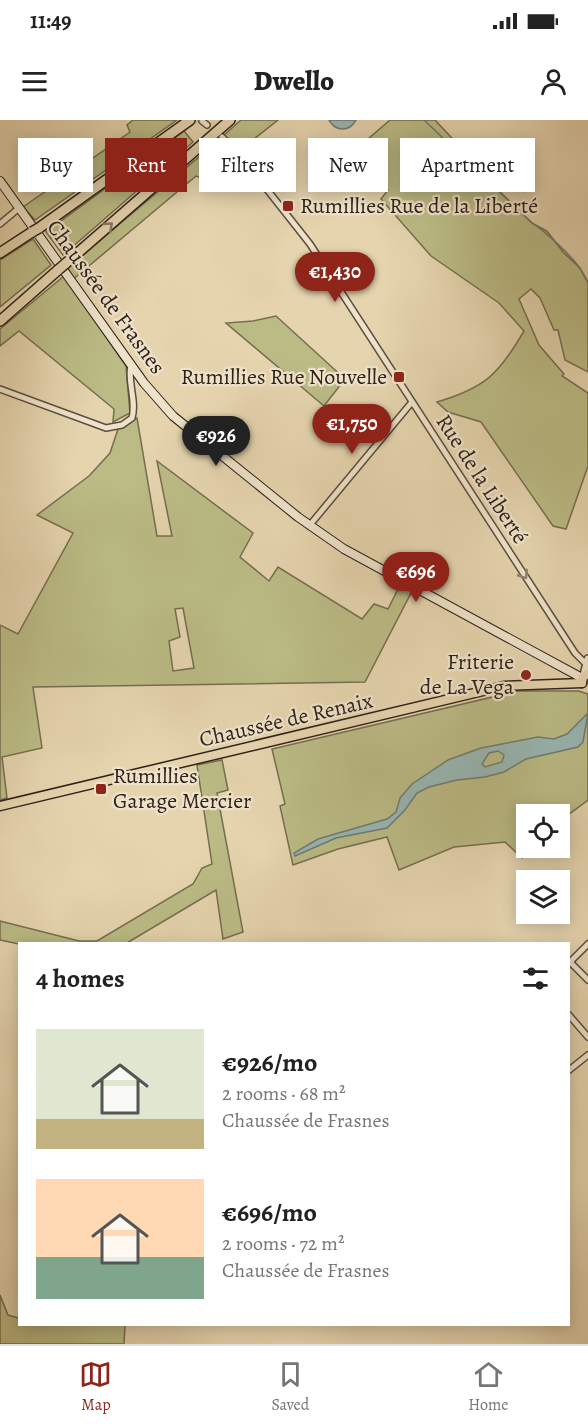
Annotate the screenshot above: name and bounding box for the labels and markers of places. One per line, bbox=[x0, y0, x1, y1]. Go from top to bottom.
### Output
place label: Rumillies Rue de la Liberté bbox=[300, 191, 538, 221]
marker: Rumillies Rue de la Liberté bbox=[281, 199, 295, 213]
pin: €1,430 bbox=[286, 252, 384, 303]
place label: Rumillies Rue Nouvelle bbox=[181, 362, 387, 392]
marker: Rumillies Rue Nouvelle bbox=[392, 370, 406, 384]
pin: €1,750 bbox=[303, 404, 401, 455]
pin: €926 bbox=[180, 416, 252, 467]
pin: €696 bbox=[380, 552, 452, 603]
place label: Friterie de La Vega bbox=[420, 647, 515, 702]
marker: Friterie de La Vega bbox=[519, 668, 533, 682]
place label: Rumillies Garage Mercier bbox=[113, 761, 251, 816]
marker: Rumillies Garage Mercier bbox=[94, 782, 108, 796]

